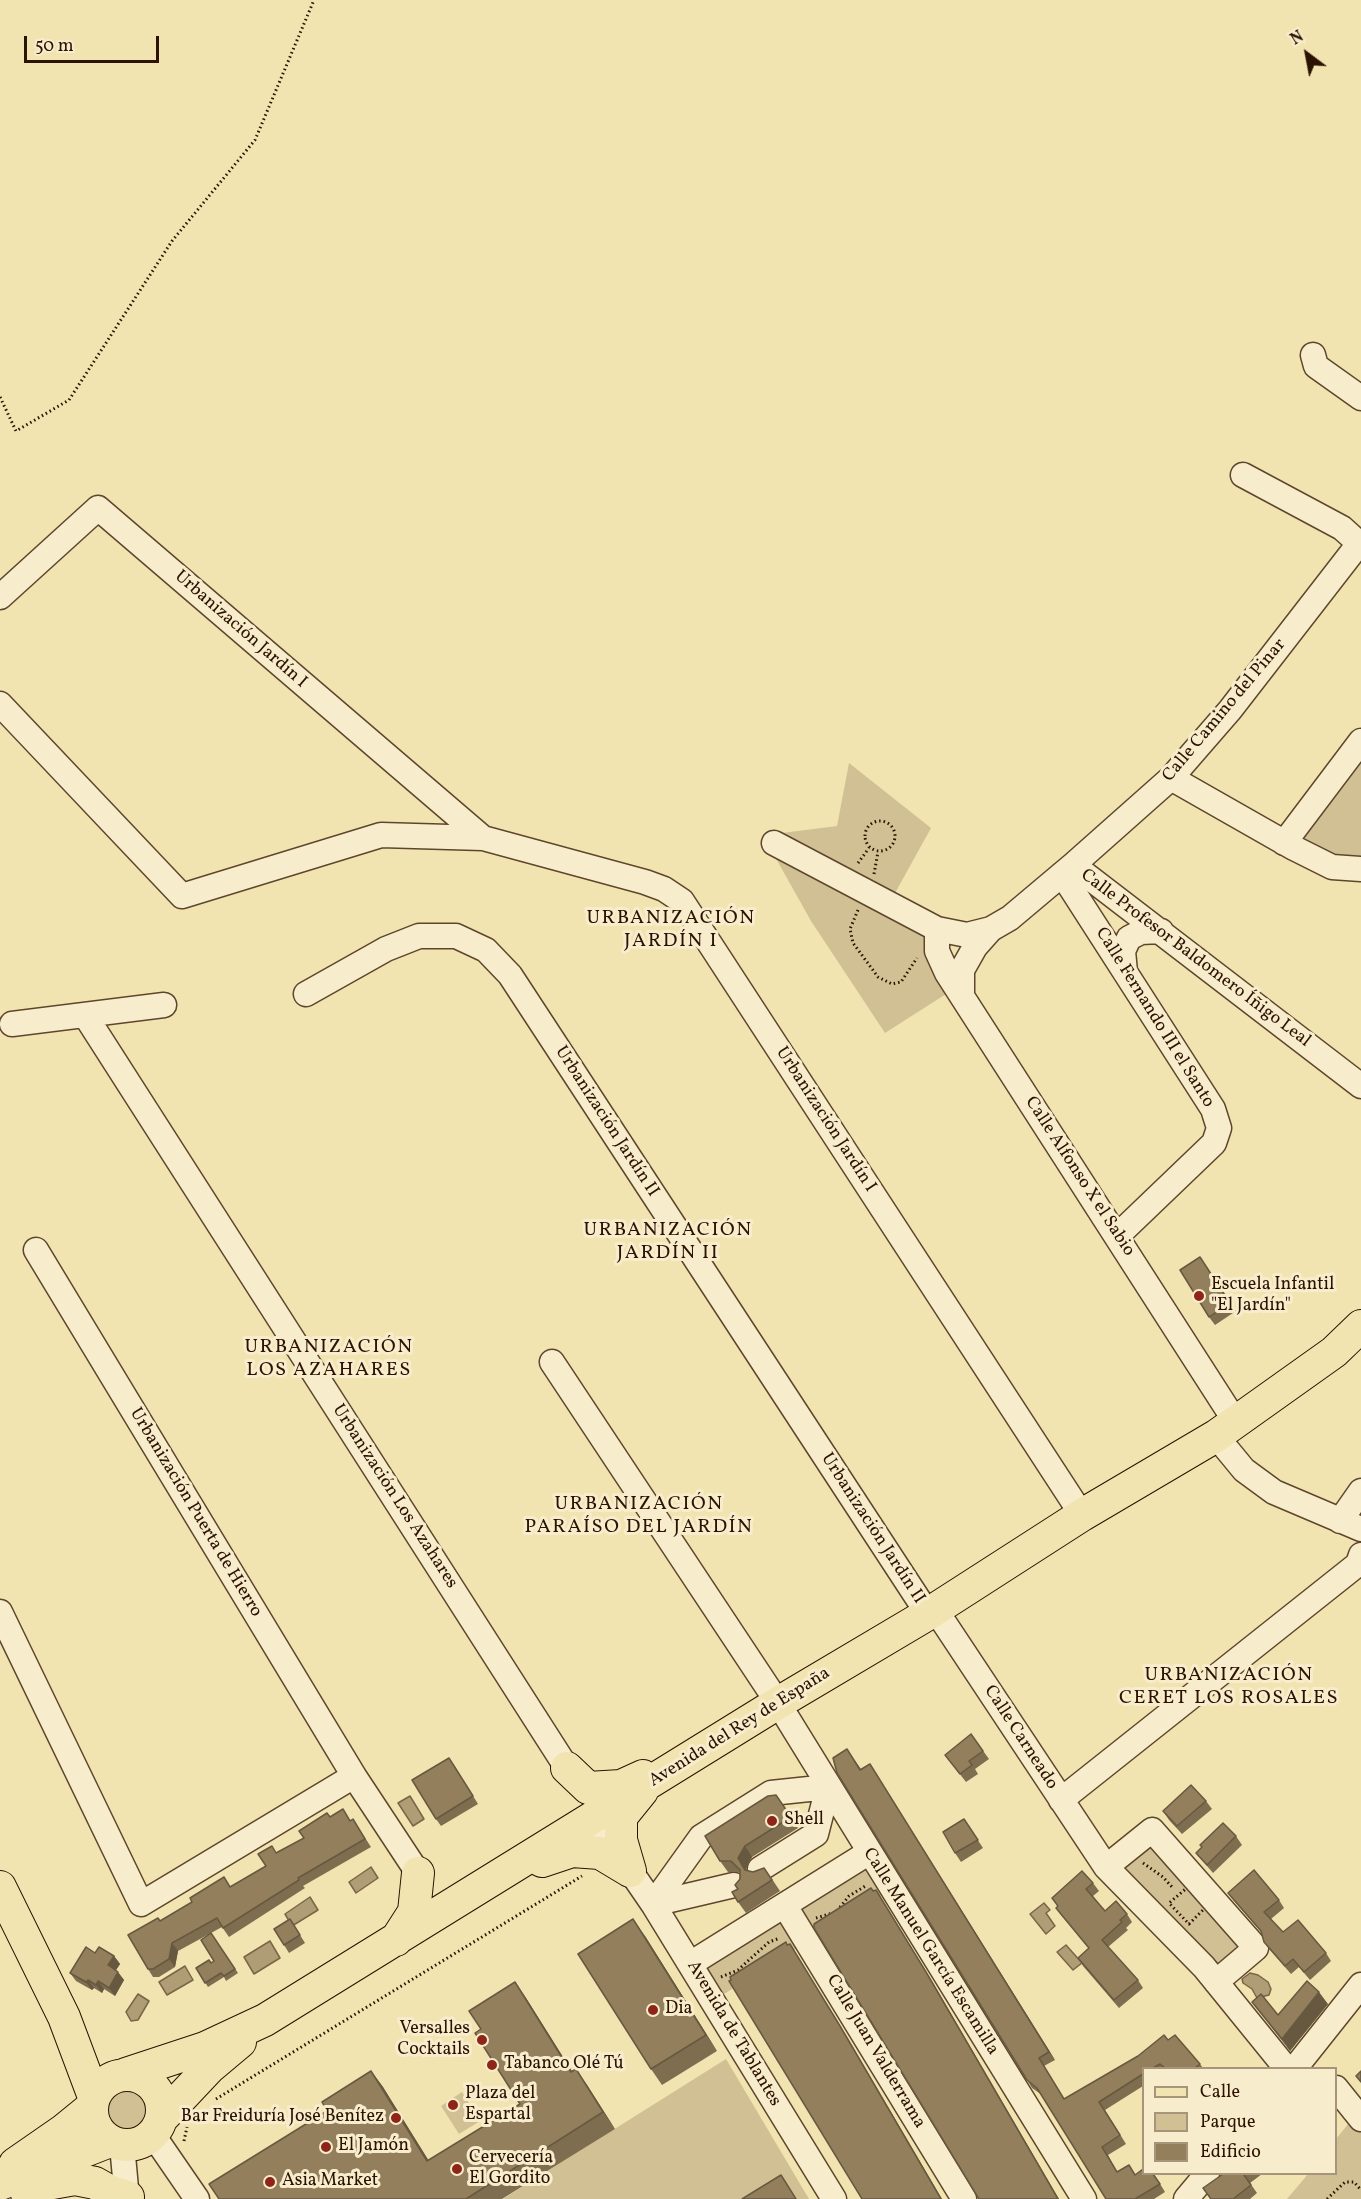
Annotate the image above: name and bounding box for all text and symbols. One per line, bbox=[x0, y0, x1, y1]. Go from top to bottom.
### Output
scale bar bbox=[27, 24, 162, 62]
north arrow bbox=[1277, 24, 1337, 84]
text: N bbox=[1287, 26, 1308, 51]
text: 50 m bbox=[35, 34, 74, 59]
street label: Urbanización Jardín I bbox=[169, 566, 311, 694]
street label: Calle Camino del Pinar bbox=[1159, 635, 1291, 787]
street label: Calle Profesor Baldomero Íñigo Leal bbox=[1076, 865, 1314, 1053]
district label: URBANIZACIÓN JARDÍN I bbox=[587, 907, 755, 954]
street label: Calle Fernando III el Santo bbox=[1090, 924, 1218, 1112]
street label: Urbanización Jardín II bbox=[549, 1043, 663, 1201]
street label: Urbanización Jardín I bbox=[770, 1043, 880, 1197]
street label: Calle Alfonso X el Sabio bbox=[1019, 1093, 1139, 1261]
district label: URBANIZACIÓN JARDÍN II bbox=[584, 1219, 752, 1266]
place label: Escuela Infantil "El Jardín" bbox=[1211, 1275, 1334, 1318]
marker: Escuela Infantil "El Jardín" bbox=[1192, 1289, 1206, 1303]
district label: URBANIZACIÓN LOS AZAHARES bbox=[245, 1336, 413, 1383]
street label: Urbanización Los Azahares bbox=[326, 1401, 462, 1593]
street label: Urbanización Puerta de Hierro bbox=[124, 1405, 266, 1621]
street label: Urbanización Jardín II bbox=[815, 1450, 929, 1608]
district label: URBANIZACIÓN PARAÍSO DEL JARDÍN bbox=[525, 1493, 753, 1540]
street label: Avenida del Rey de España bbox=[645, 1663, 835, 1793]
district label: URBANIZACIÓN CERET LOS ROSALES bbox=[1119, 1664, 1339, 1711]
street label: Calle Carneado bbox=[978, 1682, 1062, 1794]
place label: Shell bbox=[784, 1810, 824, 1832]
marker: Shell bbox=[765, 1814, 779, 1828]
street label: Calle Manuel García Escamilla bbox=[857, 1844, 1003, 2060]
street label: Avenida de Tablantes bbox=[681, 1957, 785, 2111]
street label: Calle Juan Valderrama bbox=[820, 1971, 930, 2133]
place label: Dia bbox=[665, 1999, 693, 2021]
marker: Dia bbox=[646, 2003, 660, 2017]
place label: Versalles Cocktails bbox=[397, 2019, 470, 2062]
marker: Versalles Cocktails bbox=[475, 2033, 489, 2047]
place label: Tabanco Olé Tú bbox=[504, 2054, 624, 2076]
marker: Tabanco Olé Tú bbox=[485, 2058, 499, 2072]
legend bbox=[1142, 2067, 1337, 2175]
text: Calle bbox=[1200, 2080, 1240, 2105]
place label: Plaza del Espartal bbox=[465, 2084, 535, 2126]
marker: Plaza del Espartal bbox=[446, 2098, 460, 2112]
place label: Bar Freiduría José Benítez bbox=[181, 2107, 384, 2129]
text: Parque bbox=[1200, 2110, 1255, 2135]
marker: Bar Freiduría José Benítez bbox=[389, 2111, 403, 2125]
place label: El Jamón bbox=[338, 2136, 409, 2158]
marker: El Jamón bbox=[319, 2140, 333, 2154]
text: Edificio bbox=[1200, 2140, 1261, 2165]
place label: Cervecería El Gordito bbox=[469, 2148, 553, 2190]
marker: Cervecería El Gordito bbox=[450, 2162, 464, 2176]
place label: Asia Market bbox=[282, 2171, 378, 2193]
marker: Asia Market bbox=[263, 2175, 277, 2189]

